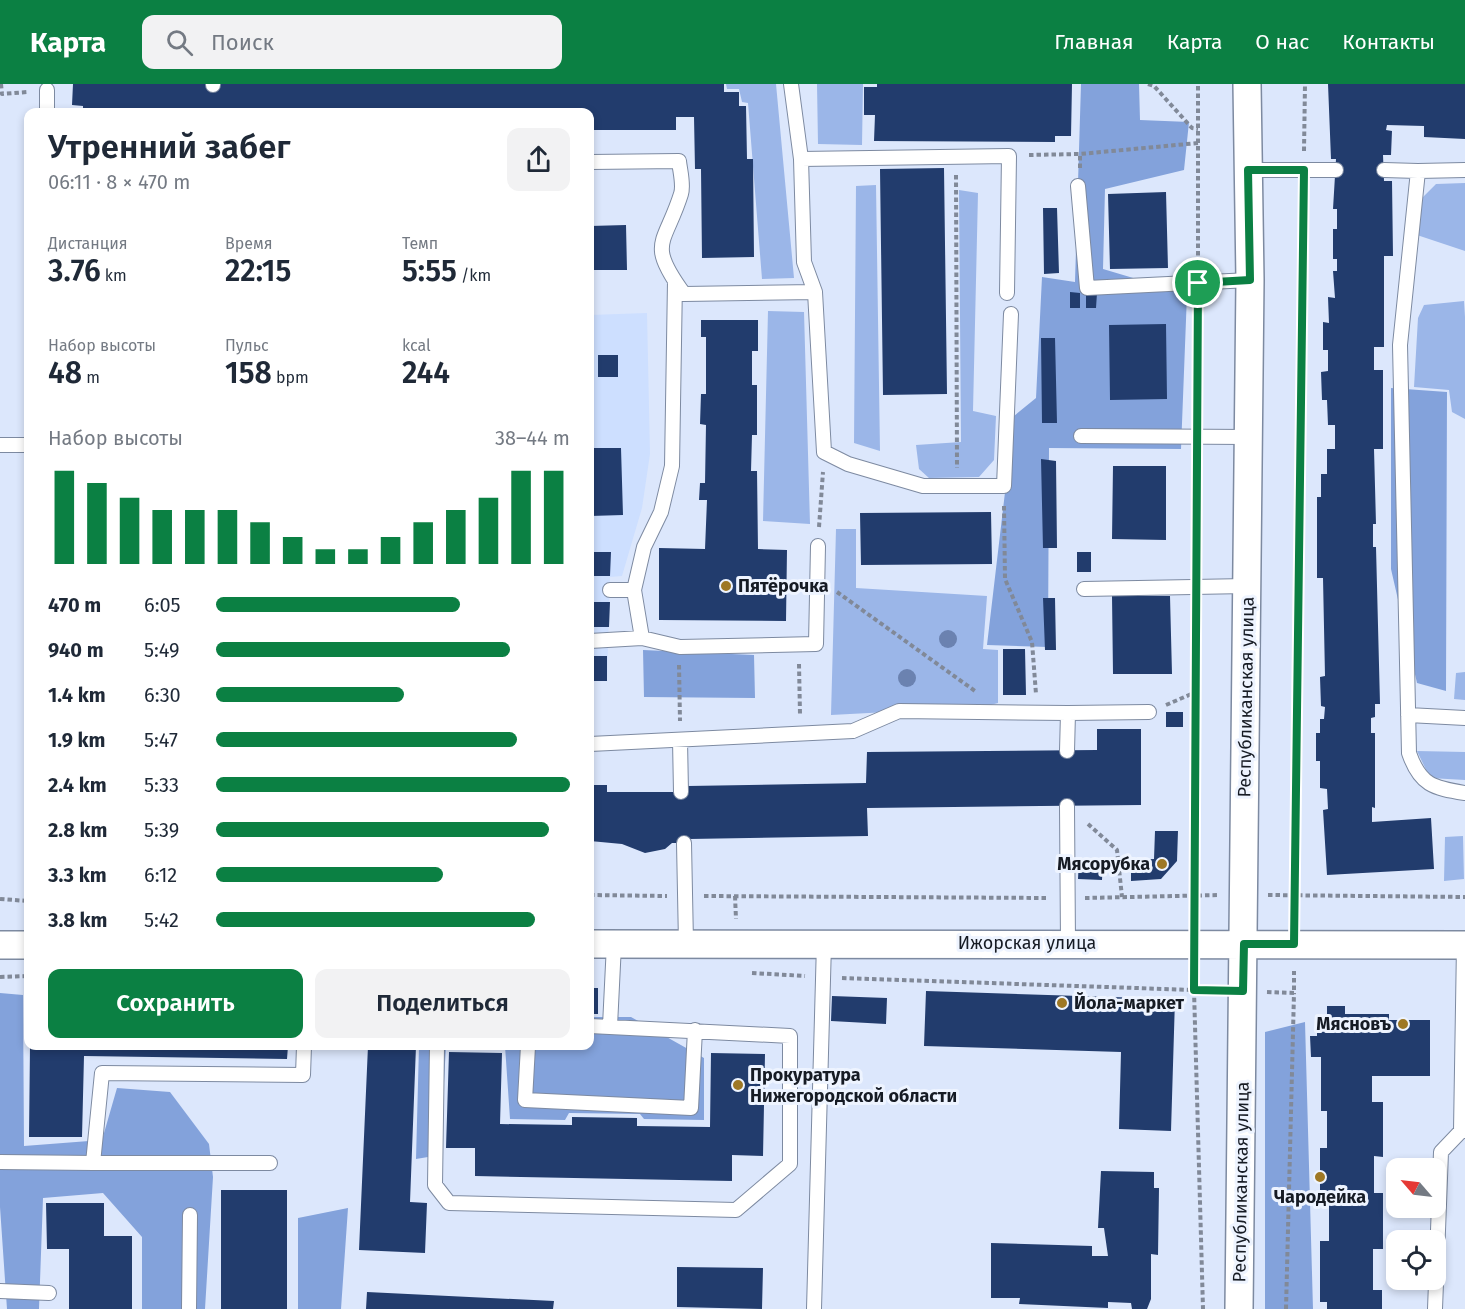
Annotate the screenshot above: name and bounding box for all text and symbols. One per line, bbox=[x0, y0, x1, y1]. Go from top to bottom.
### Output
search box bbox=[142, 15, 562, 69]
text: Карта bbox=[30, 26, 106, 59]
icon: search bbox=[163, 26, 196, 59]
text: Поиск bbox=[211, 29, 274, 56]
text: Главная bbox=[1054, 29, 1134, 55]
text: Карта bbox=[1167, 29, 1222, 55]
text: О нас bbox=[1255, 29, 1309, 55]
text: Контакты bbox=[1342, 29, 1435, 55]
text: Утренний забег bbox=[48, 127, 291, 167]
button: share bbox=[507, 128, 570, 191]
text: 06:11 · 8 × 470 m bbox=[48, 170, 190, 194]
text: Дистанция bbox=[48, 234, 128, 253]
text: Время bbox=[225, 234, 273, 253]
text: Темп bbox=[402, 234, 438, 253]
text: 3.76 bbox=[48, 253, 101, 289]
text: 22:15 bbox=[225, 253, 291, 289]
text: 5:55 bbox=[402, 253, 457, 289]
pin bbox=[1172, 257, 1223, 308]
text: km bbox=[101, 266, 127, 285]
text: /km bbox=[457, 266, 491, 285]
icon: arrive bbox=[1181, 266, 1214, 299]
text: Набор высоты bbox=[48, 336, 156, 355]
text: Пульс bbox=[225, 336, 269, 355]
text: kcal bbox=[402, 336, 431, 355]
text: 48 bbox=[48, 355, 82, 391]
text: 158 bbox=[225, 355, 272, 391]
text: 244 bbox=[402, 355, 450, 391]
text: m bbox=[82, 368, 100, 387]
text: bpm bbox=[272, 368, 309, 387]
text: Набор высоты bbox=[48, 426, 183, 450]
text: 38–44 m bbox=[495, 426, 570, 450]
place label: Пятёрочка bbox=[738, 575, 829, 597]
marker: Пятёрочка bbox=[719, 579, 733, 593]
text: 470 m bbox=[48, 593, 101, 617]
text: 6:05 bbox=[144, 593, 181, 617]
street label: Республиканская улица bbox=[1233, 596, 1259, 798]
text: 940 m bbox=[48, 638, 104, 662]
text: 5:49 bbox=[144, 638, 179, 662]
text: 1.4 km bbox=[48, 683, 106, 707]
text: 6:30 bbox=[144, 683, 181, 707]
text: 1.9 km bbox=[48, 728, 106, 752]
text: 5:47 bbox=[144, 728, 178, 752]
text: 2.4 km bbox=[48, 773, 107, 797]
text: 5:33 bbox=[144, 773, 179, 797]
text: 2.8 km bbox=[48, 818, 107, 842]
text: 5:39 bbox=[144, 818, 179, 842]
place label: Мясорубка bbox=[1057, 853, 1150, 875]
marker: Мясорубка bbox=[1155, 857, 1169, 871]
text: 3.3 km bbox=[48, 863, 107, 887]
text: 6:12 bbox=[144, 863, 177, 887]
text: 3.8 km bbox=[48, 908, 108, 932]
text: 5:42 bbox=[144, 908, 179, 932]
street label: Ижорская улица bbox=[958, 932, 1096, 954]
button: Сохранить bbox=[48, 969, 303, 1038]
button: Поделиться bbox=[315, 969, 570, 1038]
place label: Йола-маркет bbox=[1074, 991, 1184, 1014]
marker: Йола-маркет bbox=[1055, 996, 1069, 1010]
place label: Мясновъ bbox=[1316, 1013, 1391, 1035]
marker: Мясновъ bbox=[1396, 1017, 1410, 1031]
place label: Прокуратура Нижегородской области bbox=[750, 1064, 957, 1107]
marker: Прокуратура Нижегородской области bbox=[731, 1078, 745, 1092]
street label: Республиканская улица bbox=[1228, 1081, 1254, 1283]
north arrow bbox=[1386, 1158, 1446, 1218]
map controls bbox=[1386, 1158, 1446, 1290]
marker: Чародейка bbox=[1313, 1170, 1327, 1184]
place label: Чародейка bbox=[1274, 1186, 1366, 1208]
button: locate bbox=[1386, 1230, 1446, 1290]

